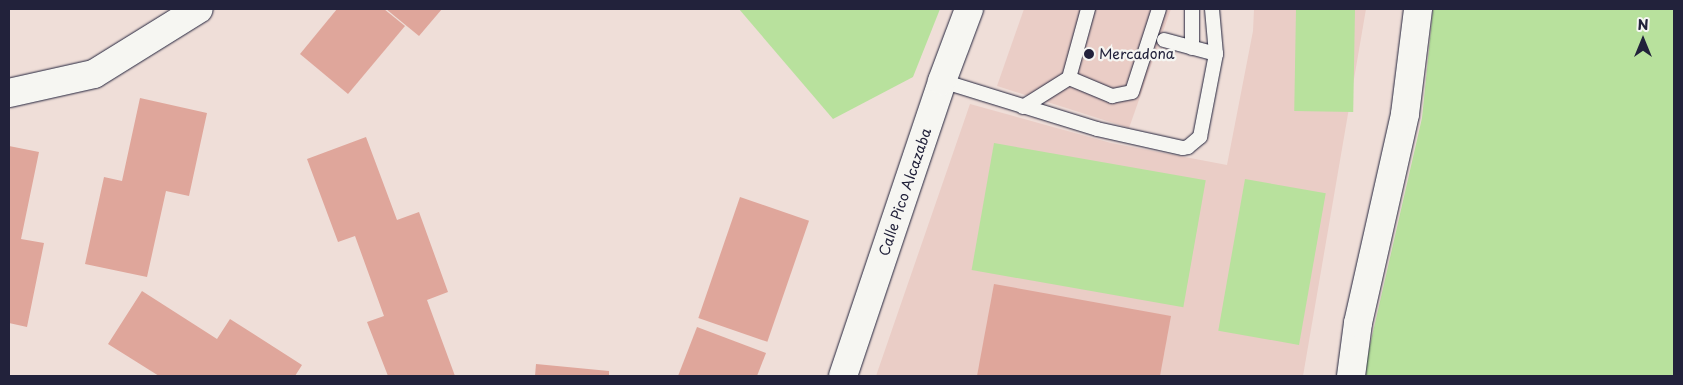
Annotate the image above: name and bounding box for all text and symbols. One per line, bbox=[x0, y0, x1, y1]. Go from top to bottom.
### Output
text: N bbox=[1637, 14, 1649, 35]
north arrow bbox=[1618, 15, 1668, 65]
place label: Mercadona bbox=[1099, 46, 1175, 62]
marker: Mercadona bbox=[1083, 48, 1095, 60]
street label: Calle Pico Alcazaba bbox=[875, 126, 935, 258]

